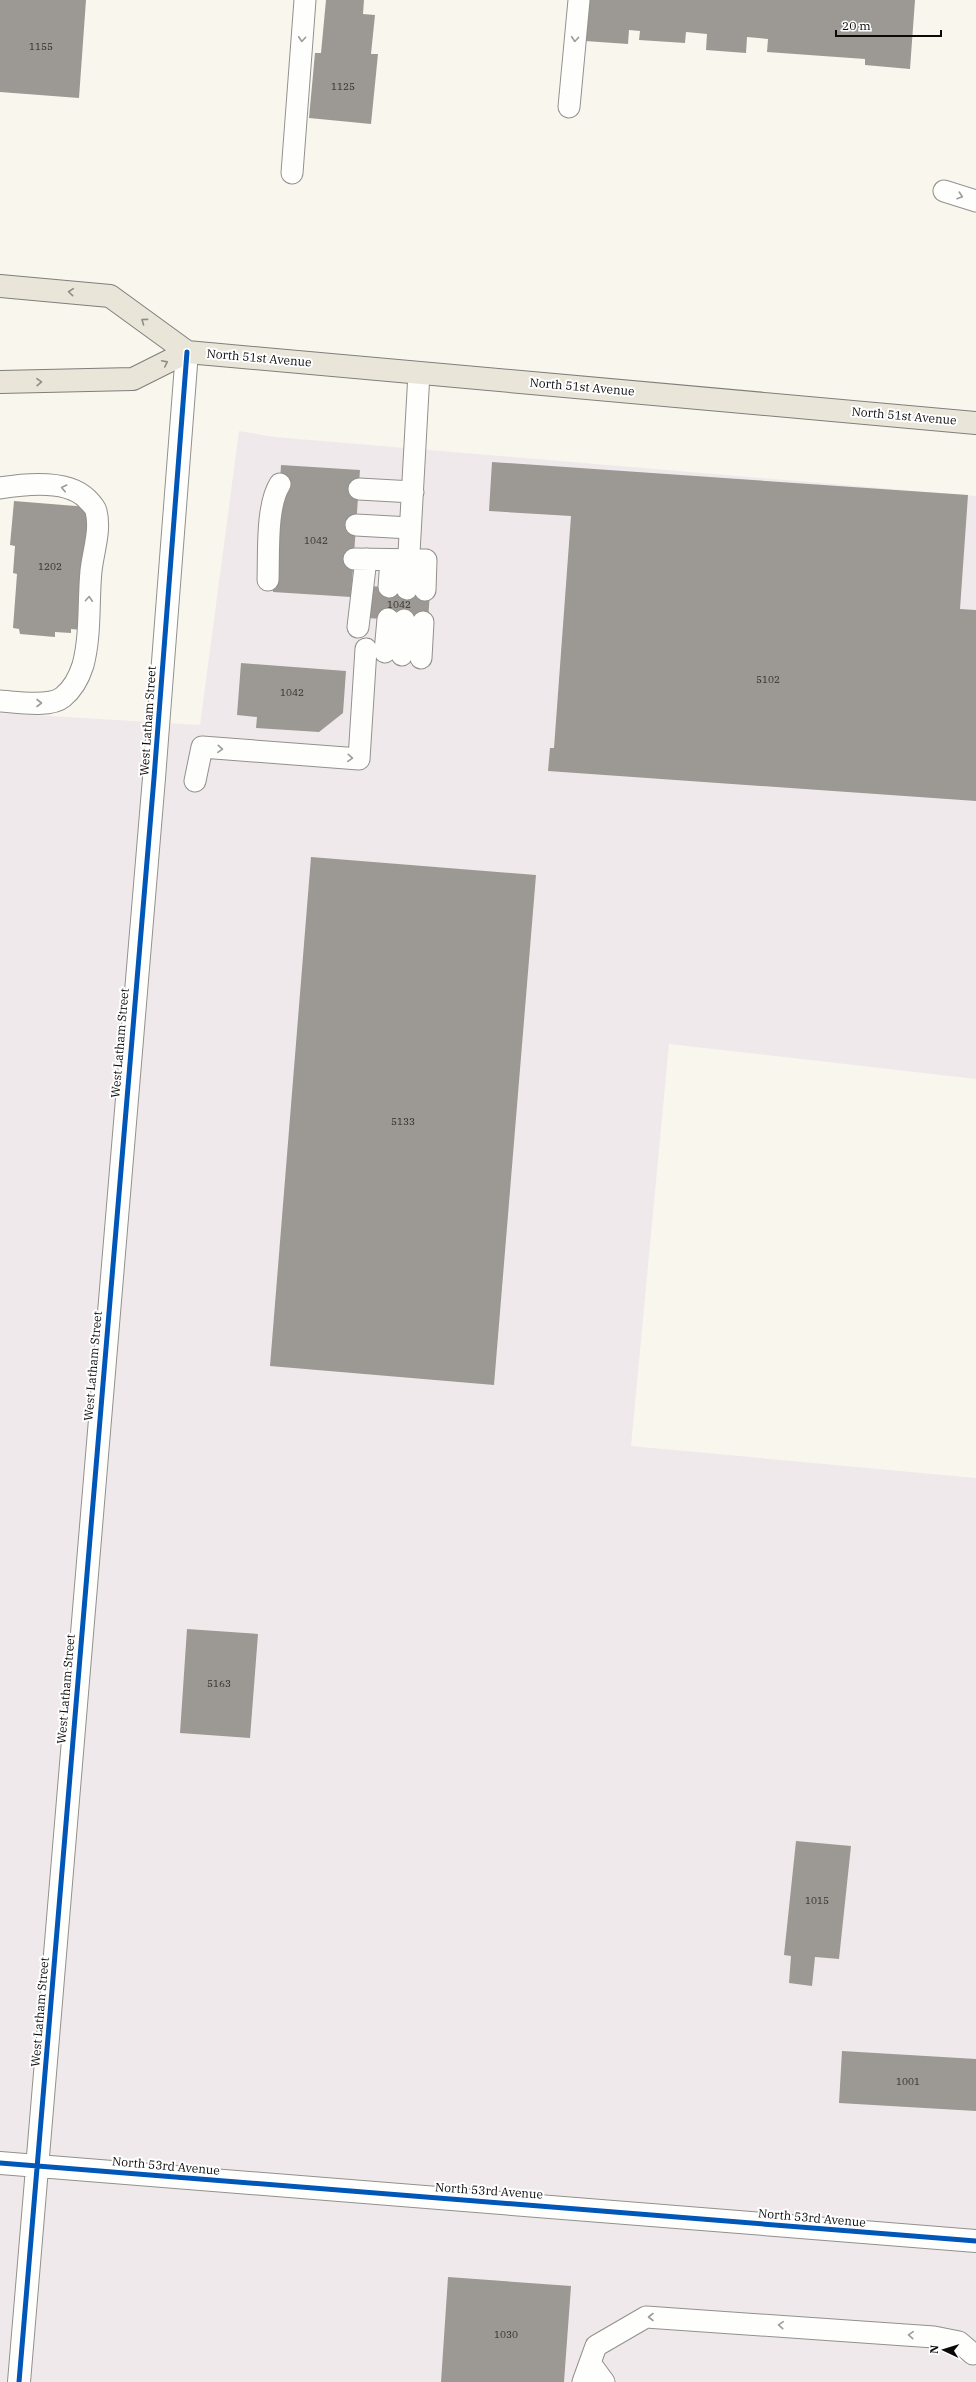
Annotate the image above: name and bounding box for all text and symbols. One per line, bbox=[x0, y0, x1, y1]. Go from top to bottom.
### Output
scale bar bbox=[836, 12, 941, 38]
text: 20 m bbox=[842, 18, 871, 33]
one-way arrow bbox=[298, 36, 307, 42]
one-way arrow bbox=[571, 36, 580, 42]
house number: 1155 bbox=[29, 40, 53, 53]
house number: 1125 bbox=[331, 80, 355, 93]
one-way arrow bbox=[956, 191, 963, 200]
one-way arrow bbox=[68, 288, 74, 297]
one-way arrow bbox=[142, 319, 149, 326]
street label: North 51st Avenue bbox=[206, 345, 312, 370]
one-way arrow bbox=[161, 360, 168, 368]
street label: North 51st Avenue bbox=[529, 374, 635, 399]
one-way arrow bbox=[36, 378, 42, 386]
street label: North 51st Avenue bbox=[851, 403, 957, 428]
one-way arrow bbox=[61, 484, 68, 493]
house number: 1042 bbox=[304, 534, 328, 547]
house number: 1202 bbox=[38, 560, 62, 573]
one-way arrow bbox=[85, 596, 94, 602]
house number: 1042 bbox=[387, 598, 411, 611]
street label: West Latham Street bbox=[136, 666, 159, 776]
house number: 5102 bbox=[756, 673, 780, 686]
house number: 1042 bbox=[280, 686, 304, 699]
one-way arrow bbox=[36, 699, 42, 707]
one-way arrow bbox=[217, 744, 223, 753]
one-way arrow bbox=[347, 754, 353, 763]
street label: West Latham Street bbox=[107, 987, 132, 1098]
house number: 5133 bbox=[391, 1115, 415, 1128]
street label: West Latham Street bbox=[80, 1310, 105, 1421]
street label: West Latham Street bbox=[53, 1633, 78, 1744]
house number: 5163 bbox=[207, 1677, 231, 1690]
house number: 1015 bbox=[805, 1894, 829, 1907]
street label: West Latham Street bbox=[27, 1956, 52, 2067]
house number: 1001 bbox=[896, 2075, 920, 2088]
street label: North 53rd Avenue bbox=[112, 2153, 220, 2178]
street label: North 53rd Avenue bbox=[435, 2179, 543, 2202]
street label: North 53rd Avenue bbox=[758, 2205, 866, 2230]
one-way arrow bbox=[648, 2313, 654, 2321]
one-way arrow bbox=[778, 2321, 784, 2330]
house number: 1030 bbox=[494, 2328, 518, 2341]
one-way arrow bbox=[908, 2330, 914, 2339]
north arrow bbox=[924, 2330, 964, 2370]
text: N bbox=[927, 2344, 941, 2354]

